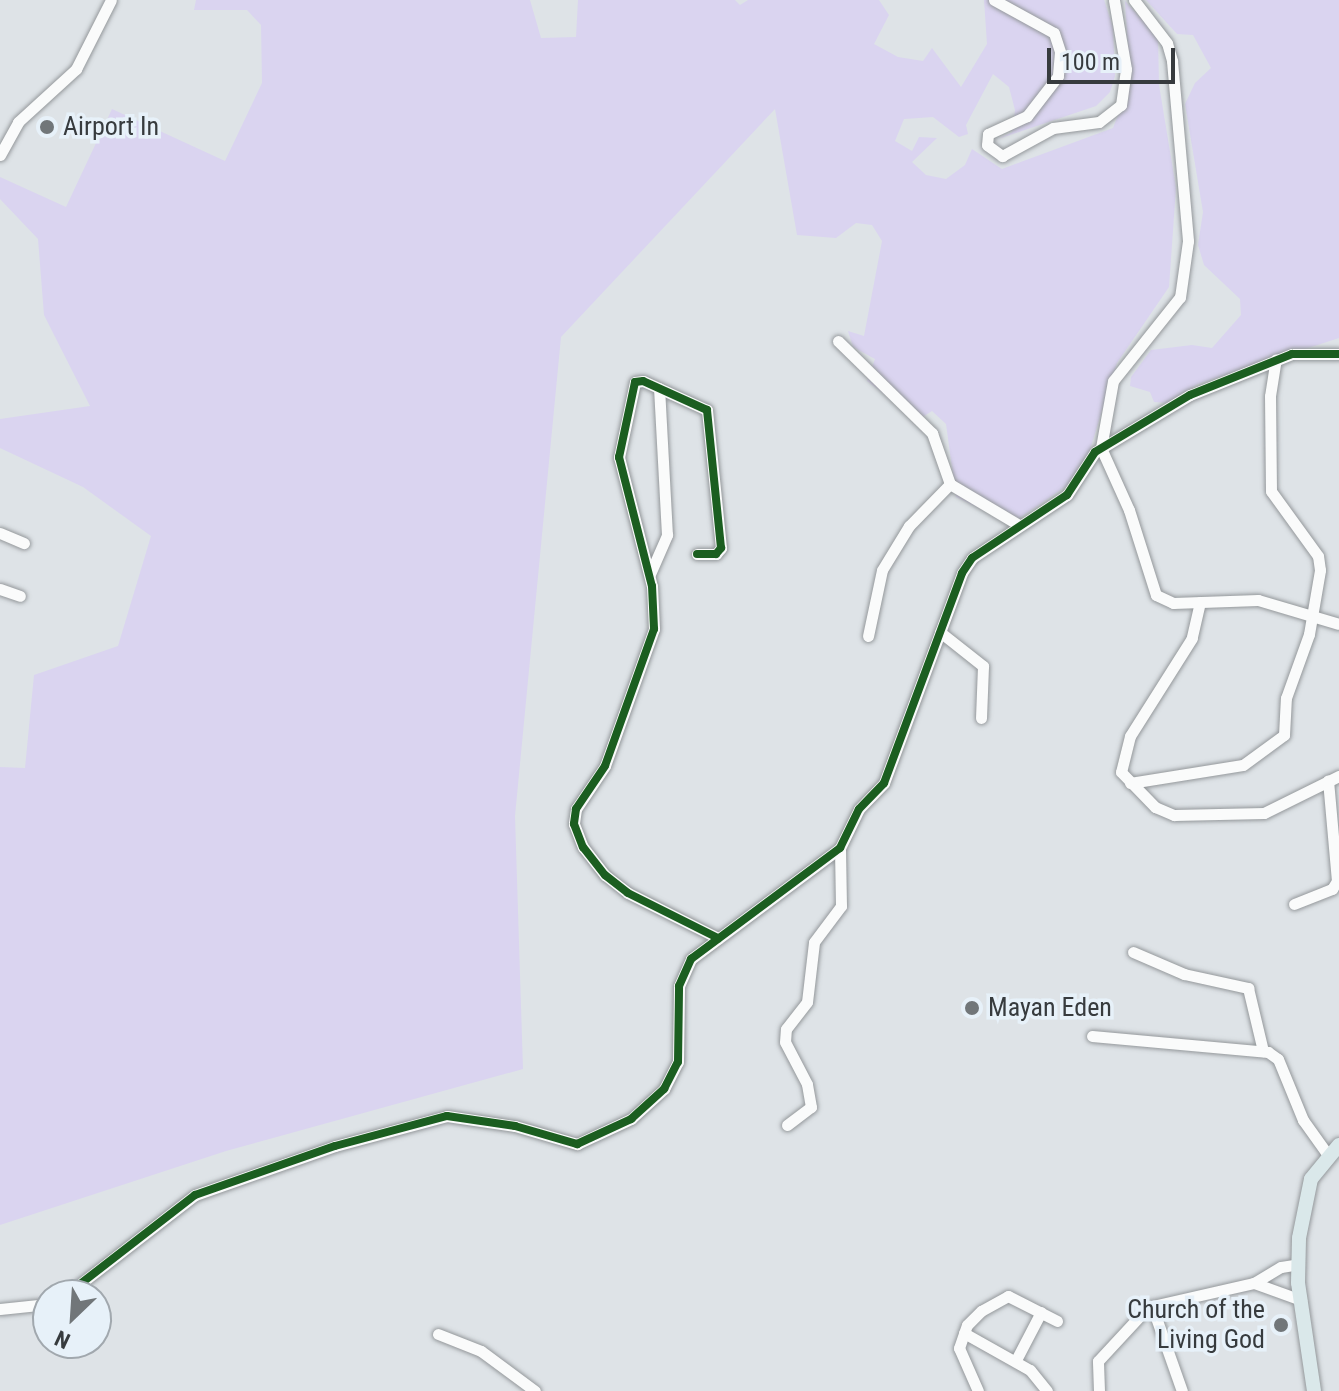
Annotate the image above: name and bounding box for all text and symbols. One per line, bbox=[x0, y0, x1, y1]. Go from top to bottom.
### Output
scale bar bbox=[1051, 32, 1179, 82]
text: 100 m bbox=[1061, 48, 1120, 76]
place label: Airport In bbox=[63, 111, 159, 143]
marker: Airport In bbox=[38, 118, 56, 136]
place label: Mayan Eden bbox=[988, 992, 1112, 1024]
marker: Mayan Eden bbox=[963, 999, 981, 1017]
north arrow bbox=[32, 1279, 112, 1359]
place label: Church of the Living God bbox=[1127, 1294, 1265, 1356]
marker: Church of the Living God bbox=[1272, 1316, 1290, 1334]
text: N bbox=[51, 1325, 74, 1354]

